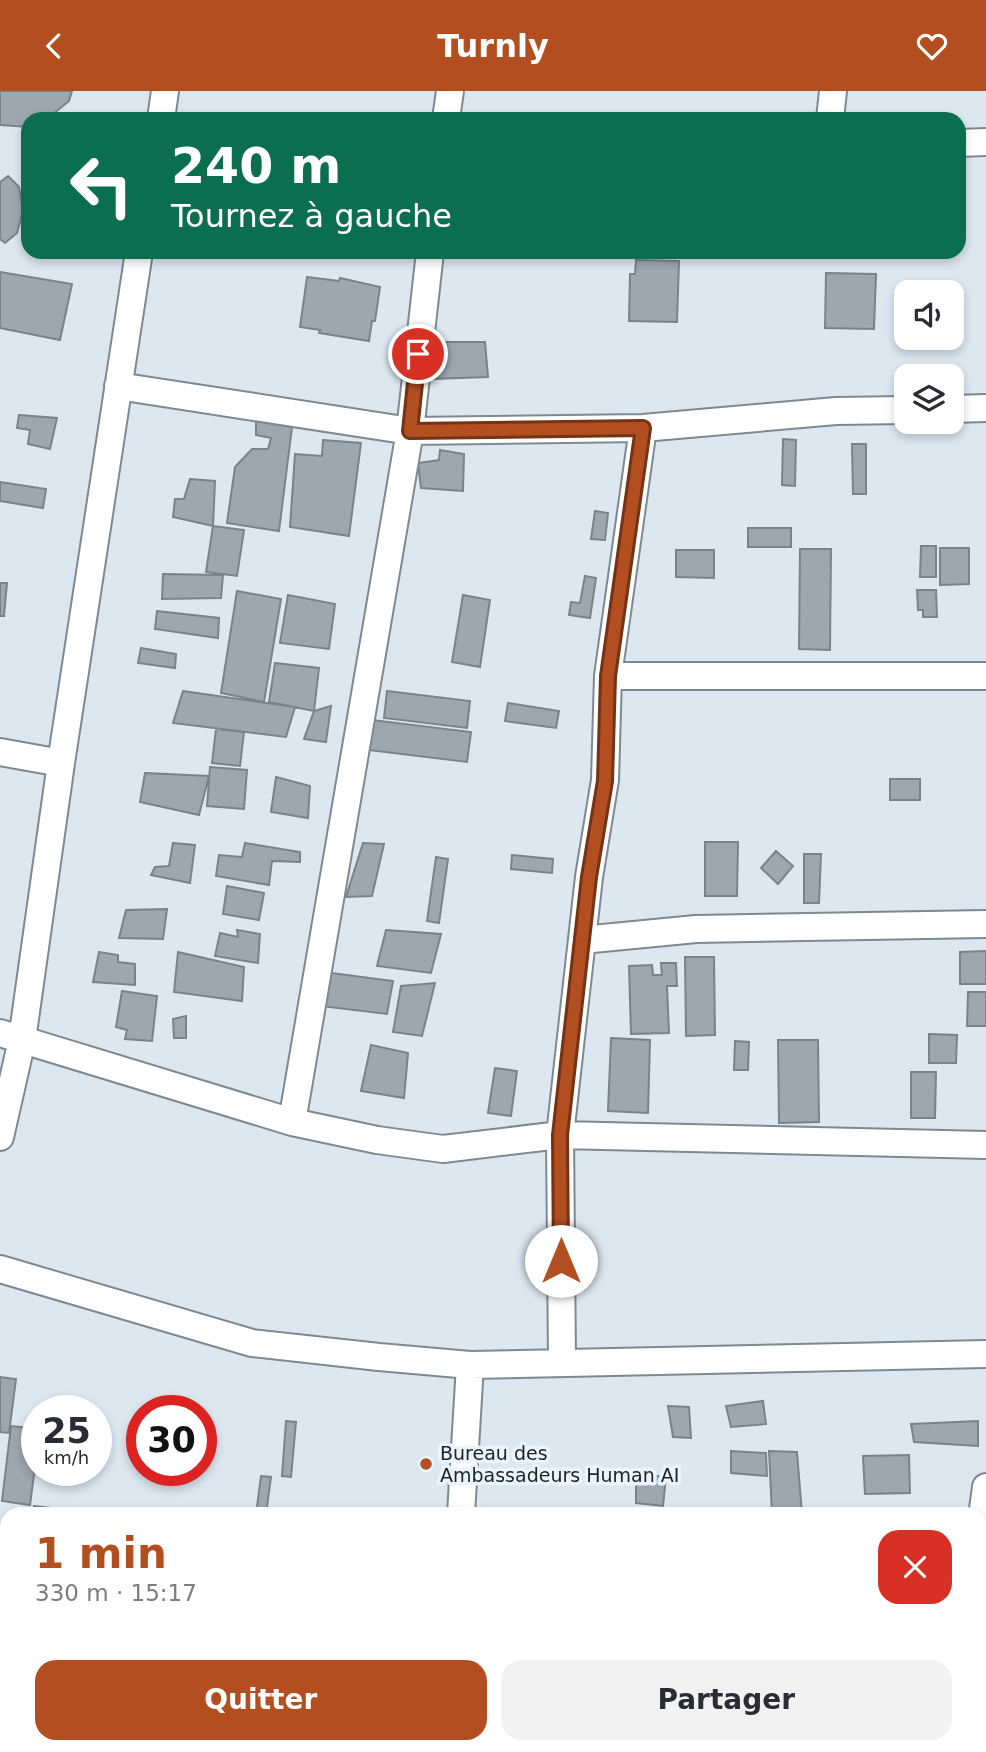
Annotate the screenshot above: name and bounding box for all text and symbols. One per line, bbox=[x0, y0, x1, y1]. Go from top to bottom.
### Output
icon: back bbox=[35, 27, 73, 65]
text: Turnly bbox=[437, 27, 549, 65]
icon: heart bbox=[913, 27, 951, 65]
text: 240 m bbox=[171, 138, 341, 195]
icon: left bbox=[56, 140, 147, 231]
text: Tournez à gauche bbox=[171, 197, 452, 235]
map controls bbox=[894, 280, 964, 434]
button: sound bbox=[894, 280, 964, 350]
pin bbox=[388, 324, 448, 384]
icon: arrive bbox=[399, 335, 437, 373]
button: layers bbox=[894, 364, 964, 434]
position arrow bbox=[524, 1224, 598, 1298]
speed limit sign: 30 bbox=[126, 1395, 217, 1486]
text: 25 bbox=[42, 1411, 91, 1451]
place label: Bureau des Ambassadeurs Human AI bbox=[440, 1442, 679, 1486]
text: km/h bbox=[44, 1447, 89, 1468]
marker: Bureau des Ambassadeurs Human AI bbox=[418, 1456, 434, 1472]
text: 1 min bbox=[35, 1529, 167, 1578]
button: close bbox=[878, 1530, 952, 1604]
text: 330 m · 15:17 bbox=[35, 1580, 197, 1606]
button: Quitter bbox=[35, 1660, 487, 1740]
button: Partager bbox=[501, 1660, 952, 1740]

